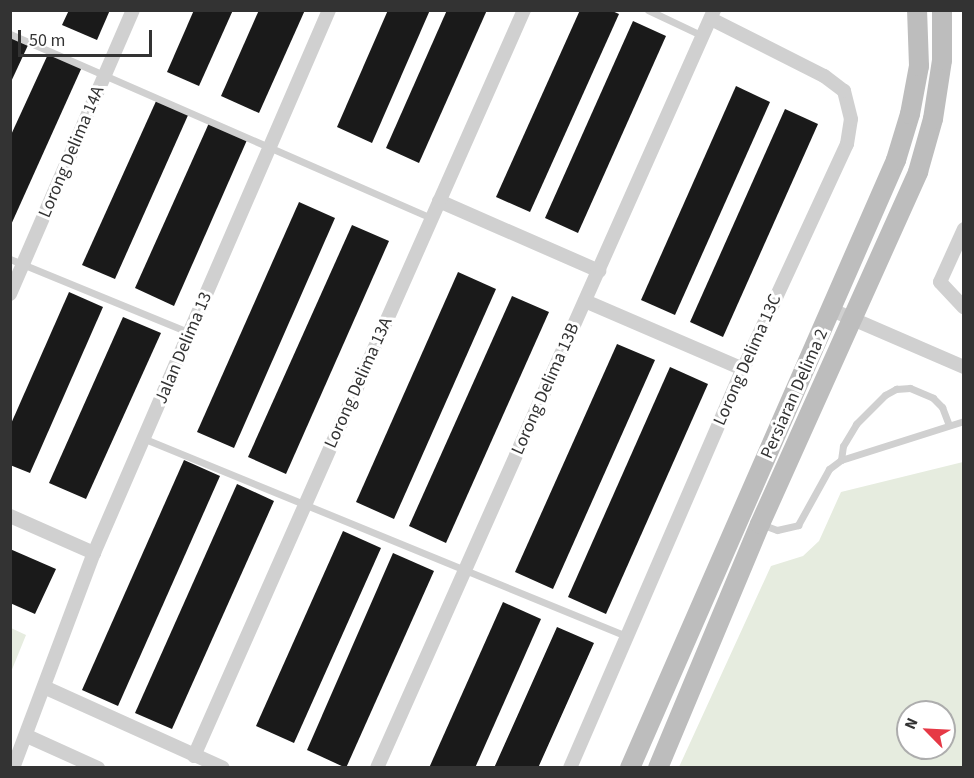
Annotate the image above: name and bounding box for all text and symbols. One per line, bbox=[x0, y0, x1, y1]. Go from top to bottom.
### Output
scale bar bbox=[21, 18, 154, 56]
text: 50 m bbox=[29, 28, 65, 53]
street label: Lorong Delima 14A bbox=[35, 83, 109, 221]
street label: Jalan Delima 13 bbox=[151, 289, 217, 407]
street label: Lorong Delima 13C bbox=[709, 291, 787, 429]
street label: Lorong Delima 13A bbox=[320, 314, 398, 452]
street label: Lorong Delima 13B bbox=[507, 320, 585, 458]
street label: Persiaran Delima 2 bbox=[757, 326, 833, 462]
north arrow bbox=[896, 700, 956, 760]
text: N bbox=[899, 714, 924, 733]

